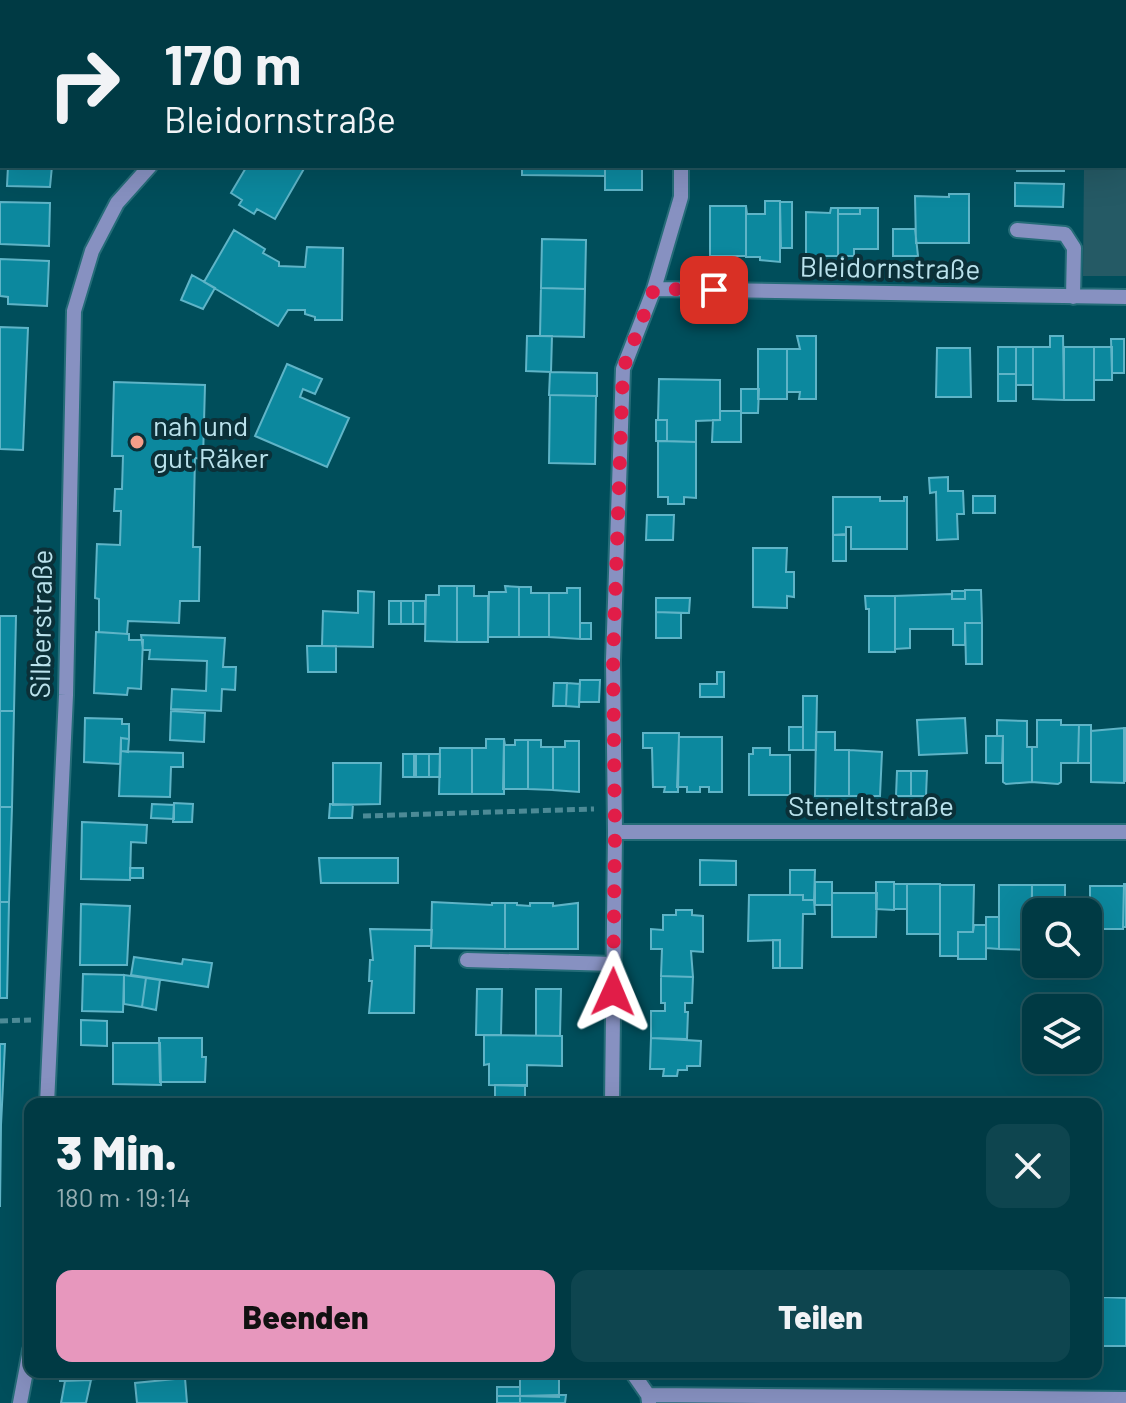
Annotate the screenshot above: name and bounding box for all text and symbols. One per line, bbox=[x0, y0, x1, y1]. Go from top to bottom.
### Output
text: 170 m bbox=[164, 29, 301, 96]
icon: right bbox=[32, 32, 136, 136]
text: Bleidornstraße bbox=[164, 97, 396, 140]
street label: Bleidornstraße bbox=[799, 248, 981, 286]
pin bbox=[680, 256, 748, 324]
icon: arrive bbox=[692, 268, 736, 312]
place label: nah und gut Räker bbox=[153, 408, 269, 474]
marker: nah und gut Räker bbox=[128, 433, 146, 451]
street label: Silberstraße bbox=[22, 549, 58, 699]
street label: Steneltstraße bbox=[788, 788, 954, 822]
map controls bbox=[1022, 898, 1102, 1074]
button: search bbox=[1022, 898, 1102, 978]
position arrow bbox=[571, 950, 655, 1034]
button: layers bbox=[1022, 994, 1102, 1074]
text: 3 Min. bbox=[56, 1122, 177, 1180]
button: close bbox=[986, 1124, 1070, 1208]
text: 180 m · 19:14 bbox=[56, 1181, 191, 1212]
button: Beenden bbox=[56, 1270, 555, 1362]
button: Teilen bbox=[571, 1270, 1070, 1362]

